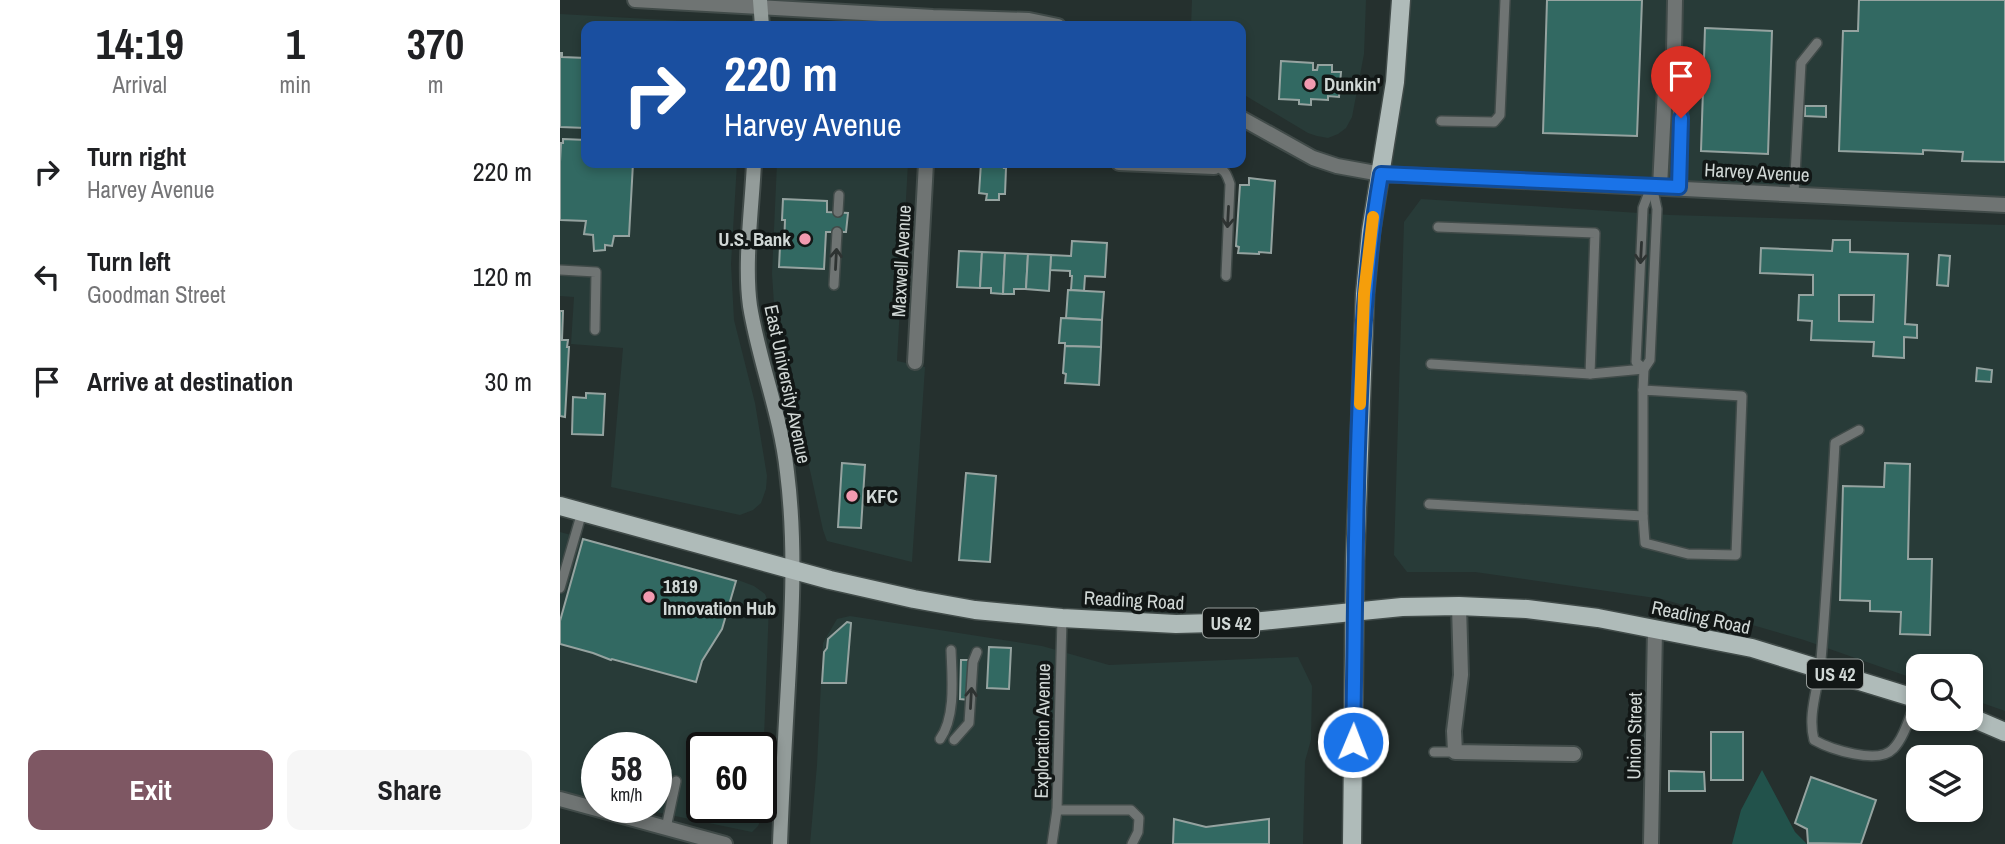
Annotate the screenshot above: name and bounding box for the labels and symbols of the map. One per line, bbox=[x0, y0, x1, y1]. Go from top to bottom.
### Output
pin bbox=[1651, 46, 1711, 118]
place label: Dunkin' bbox=[1324, 71, 1381, 97]
marker: Dunkin' bbox=[1302, 76, 1318, 92]
street label: Harvey Avenue bbox=[1704, 156, 1810, 188]
street label: Maxwell Avenue bbox=[885, 204, 917, 318]
one-way arrow bbox=[1222, 205, 1235, 228]
place label: U.S. Bank bbox=[718, 226, 791, 252]
marker: U.S. Bank bbox=[797, 231, 813, 247]
one-way arrow bbox=[1634, 241, 1647, 264]
one-way arrow bbox=[829, 248, 842, 271]
street label: East University Avenue bbox=[758, 302, 818, 466]
place label: KFC bbox=[866, 483, 898, 509]
marker: KFC bbox=[844, 488, 860, 504]
place label: 1819 Innovation Hub bbox=[663, 573, 776, 621]
street label: Reading Road bbox=[1083, 584, 1185, 616]
marker: 1819 Innovation Hub bbox=[641, 589, 657, 605]
street label: Reading Road bbox=[1649, 594, 1753, 640]
road number: US 42 bbox=[1203, 608, 1259, 638]
road number: US 42 bbox=[1807, 660, 1863, 688]
street label: Exploration Avenue bbox=[1028, 663, 1056, 799]
one-way arrow bbox=[965, 687, 978, 710]
street label: Union Street bbox=[1620, 691, 1648, 780]
position arrow bbox=[1316, 705, 1390, 779]
speed limit sign: 60 bbox=[686, 732, 777, 823]

